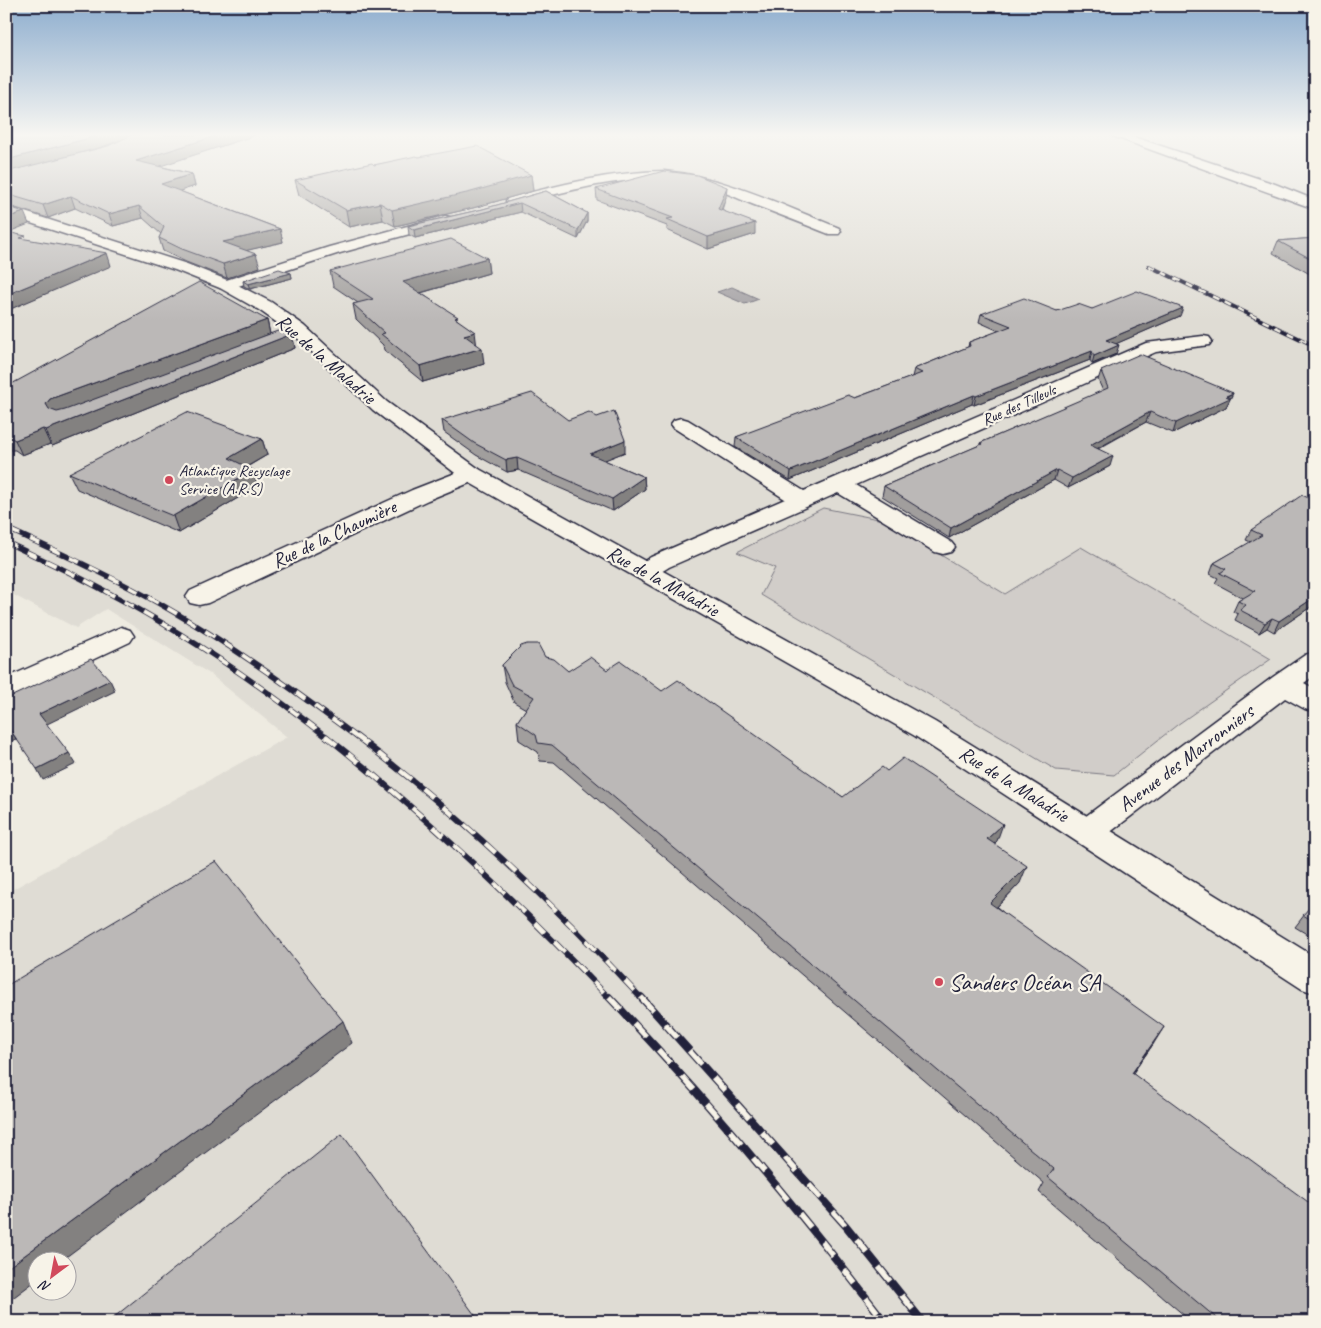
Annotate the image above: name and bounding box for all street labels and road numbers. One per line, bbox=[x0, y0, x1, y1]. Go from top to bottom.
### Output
street label: Rue de la Maladrie bbox=[271, 309, 382, 410]
street label: Rue des Tilleuls bbox=[979, 379, 1061, 430]
street label: Rue de la Chaumière bbox=[268, 494, 401, 574]
street label: Rue de la Maladrie bbox=[603, 540, 725, 623]
street label: Avenue des Marronniers bbox=[1113, 698, 1260, 817]
street label: Rue de la Maladrie bbox=[955, 740, 1075, 828]

